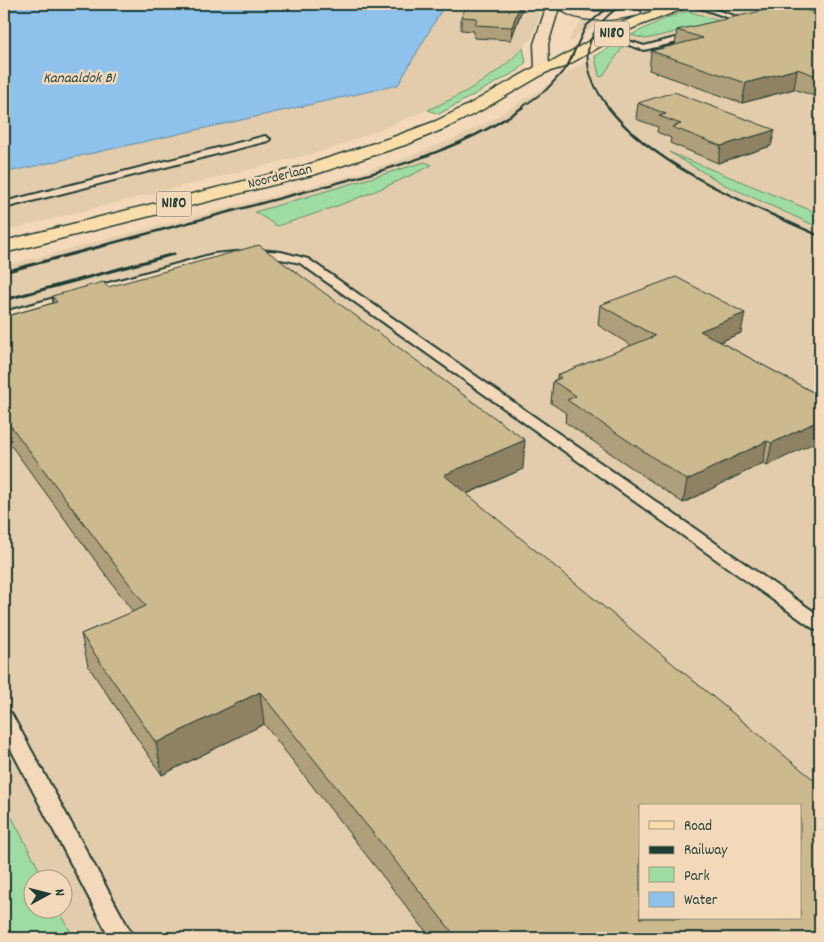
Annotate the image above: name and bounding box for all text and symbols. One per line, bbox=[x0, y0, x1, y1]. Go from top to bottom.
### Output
road number: N180 bbox=[594, 22, 630, 46]
water label: Kanaaldok B1 bbox=[43, 68, 117, 90]
street label: Noorderlaan bbox=[246, 159, 314, 195]
road number: N180 bbox=[156, 192, 192, 216]
legend bbox=[639, 804, 802, 920]
text: Road bbox=[684, 816, 712, 838]
text: Railway bbox=[684, 840, 728, 862]
text: Park bbox=[684, 866, 710, 888]
north arrow bbox=[22, 870, 72, 920]
text: N bbox=[49, 888, 69, 897]
text: Water bbox=[684, 890, 718, 912]

